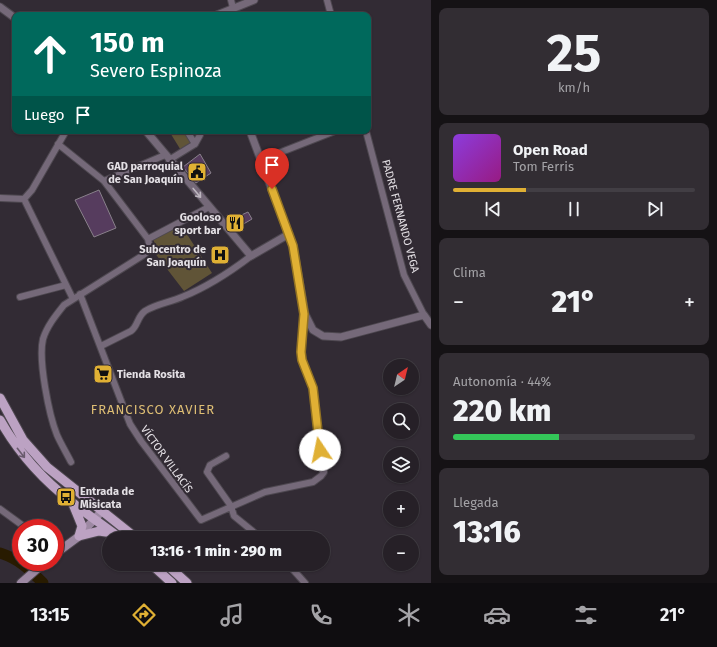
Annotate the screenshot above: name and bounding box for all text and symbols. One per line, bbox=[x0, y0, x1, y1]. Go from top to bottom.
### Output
text: 25 bbox=[547, 22, 601, 85]
text: 150 m bbox=[90, 26, 165, 59]
icon: ahead bbox=[24, 28, 76, 80]
text: Severo Espinoza bbox=[90, 60, 222, 82]
text: km/h bbox=[558, 80, 590, 95]
icon: arrive bbox=[72, 104, 94, 126]
text: Luego bbox=[24, 106, 64, 124]
text: Open Road bbox=[513, 141, 588, 159]
pin bbox=[255, 148, 289, 189]
icon: arrive bbox=[261, 154, 283, 176]
street label: PADRE FERNANDO VEGA bbox=[379, 158, 422, 275]
text: Tom Ferris bbox=[513, 159, 574, 174]
place label: GAD parroquial de San Joaquín bbox=[107, 160, 184, 186]
public building icon: GAD parroquial de San Joaquín bbox=[186, 161, 208, 183]
one-way arrow bbox=[193, 188, 202, 199]
icon: previous bbox=[482, 198, 504, 220]
icon: pause bbox=[563, 198, 585, 220]
icon: next bbox=[644, 198, 666, 220]
place label: Gooloso sport bar bbox=[175, 211, 222, 237]
restaurant icon: Gooloso sport bar bbox=[224, 212, 246, 234]
place label: Subcentro de San Joaquín bbox=[139, 243, 206, 269]
hospital icon: Subcentro de San Joaquín bbox=[209, 244, 231, 266]
text: Clima bbox=[453, 265, 486, 280]
text: 21° bbox=[552, 284, 596, 320]
text: − bbox=[453, 289, 464, 316]
text: + bbox=[684, 289, 695, 316]
north arrow bbox=[383, 359, 419, 395]
map controls bbox=[383, 359, 419, 571]
supermarket icon: Tienda Rosita bbox=[92, 363, 114, 385]
place label: Tienda Rosita bbox=[117, 368, 185, 381]
text: Autonomía · 44% bbox=[453, 374, 551, 389]
text: 220 km bbox=[453, 393, 551, 429]
district label: FRANCISCO XAVIER bbox=[91, 402, 215, 417]
button: search bbox=[383, 403, 419, 439]
street label: VÍCTOR VILLACÍS bbox=[138, 423, 196, 495]
position arrow bbox=[299, 429, 341, 471]
one-way arrow bbox=[17, 447, 26, 458]
button: layers bbox=[383, 447, 419, 483]
place label: Entrada de Misicata bbox=[80, 485, 134, 511]
bus stop icon: Entrada de Misicata bbox=[55, 486, 77, 508]
button: + bbox=[383, 491, 419, 527]
text: Llegada bbox=[453, 495, 499, 510]
text: 13:16 bbox=[453, 514, 521, 550]
speed limit sign: 30 bbox=[12, 519, 64, 571]
button: − bbox=[383, 535, 419, 571]
text: 13:16 · 1 min · 290 m bbox=[150, 542, 282, 560]
icon: directions bbox=[130, 601, 158, 629]
icon: music bbox=[218, 601, 246, 629]
icon: phone bbox=[307, 601, 335, 629]
icon: climate bbox=[395, 601, 423, 629]
icon: car bbox=[483, 601, 511, 629]
icon: filters bbox=[572, 601, 600, 629]
text: 13:15 bbox=[30, 604, 70, 626]
text: 21° bbox=[660, 604, 687, 626]

